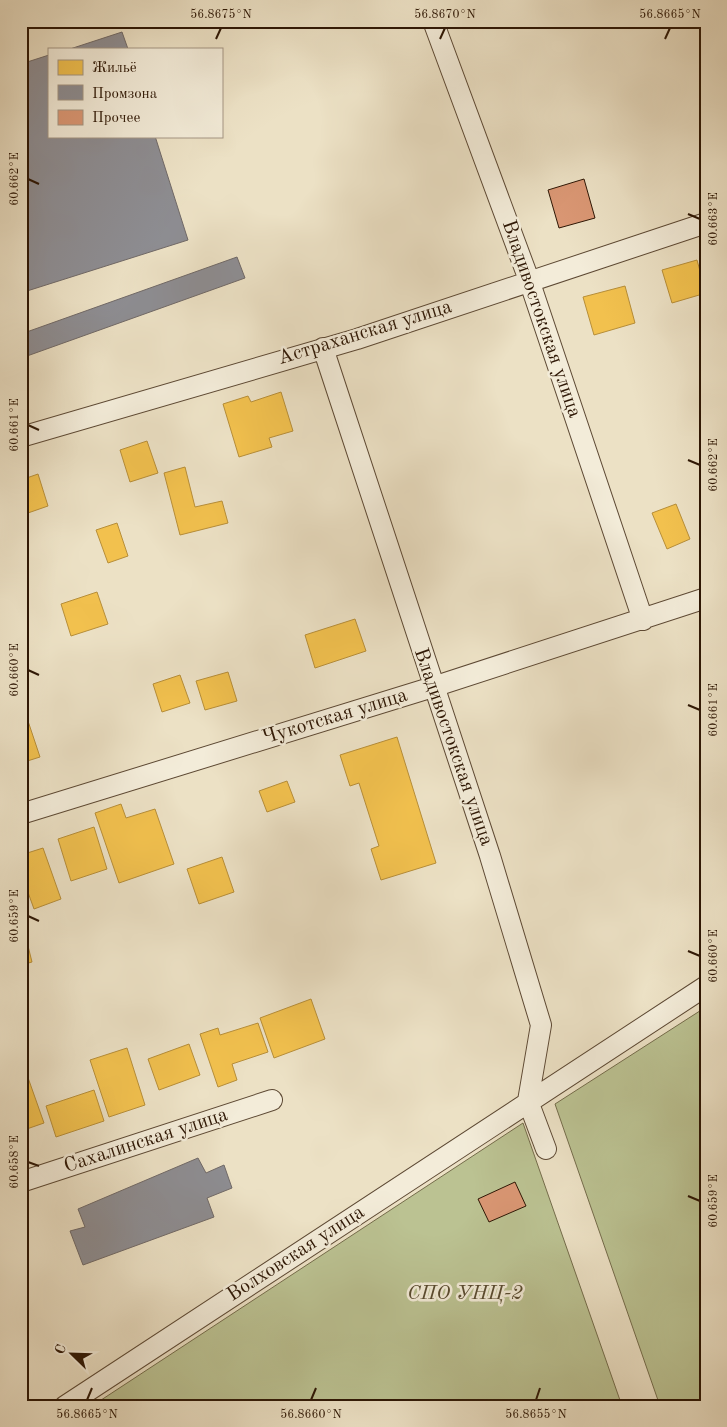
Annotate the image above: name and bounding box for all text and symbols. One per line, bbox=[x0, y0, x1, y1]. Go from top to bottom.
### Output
text: 56.8675°N bbox=[190, 8, 252, 21]
text: 56.8670°N bbox=[414, 8, 476, 21]
text: 56.8665°N bbox=[639, 8, 701, 21]
legend bbox=[48, 48, 222, 138]
text: Жильё bbox=[92, 61, 137, 76]
text: Промзона bbox=[92, 87, 158, 102]
text: Прочее bbox=[92, 111, 140, 126]
text: 60.662°E bbox=[9, 152, 21, 206]
text: 60.663°E bbox=[708, 192, 720, 246]
street label: Владивостокская улица bbox=[498, 218, 584, 421]
street label: Астраханская улица bbox=[276, 297, 454, 369]
text: 60.661°E bbox=[9, 398, 21, 452]
text: 60.662°E bbox=[708, 438, 720, 492]
text: 60.660°E bbox=[9, 643, 21, 697]
street label: Владивостокская улица bbox=[410, 646, 496, 849]
text: 60.661°E bbox=[708, 683, 720, 737]
street label: Чукотская улица bbox=[260, 685, 410, 749]
text: 60.659°E bbox=[8, 889, 21, 943]
text: 60.660°E bbox=[708, 929, 720, 983]
street label: Сахалинская улица bbox=[62, 1105, 231, 1177]
text: 60.658°E bbox=[8, 1135, 21, 1189]
text: 60.659°E bbox=[707, 1174, 720, 1228]
street label: Волховская улица bbox=[224, 1202, 368, 1306]
park label: СПО УНЦ-2 bbox=[407, 1284, 523, 1304]
north arrow bbox=[48, 1330, 98, 1380]
text: С bbox=[53, 1342, 69, 1356]
text: 56.8665°N bbox=[56, 1408, 118, 1421]
text: 56.8660°N bbox=[280, 1408, 342, 1421]
text: 56.8655°N bbox=[505, 1408, 567, 1421]

